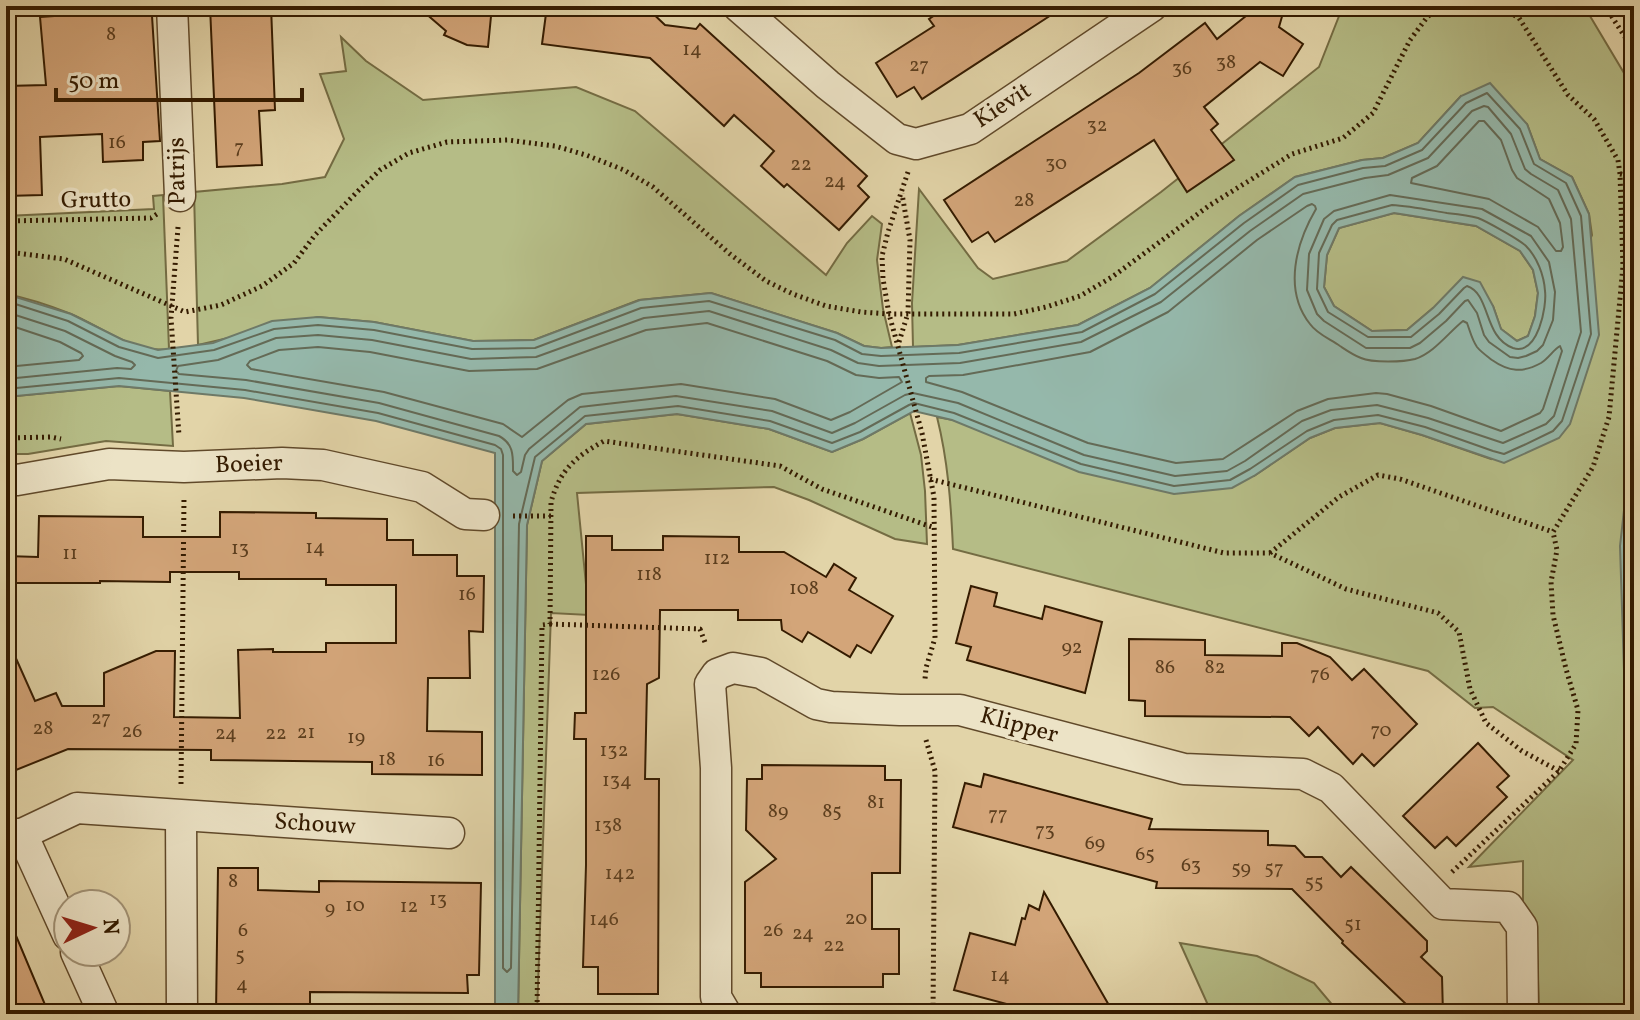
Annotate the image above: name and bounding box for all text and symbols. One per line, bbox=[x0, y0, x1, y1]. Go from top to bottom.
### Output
house number: 8 bbox=[106, 21, 116, 49]
house number: 14 bbox=[682, 36, 702, 64]
house number: 38 bbox=[1216, 49, 1236, 77]
scale bar bbox=[56, 52, 302, 102]
house number: 27 bbox=[909, 52, 929, 80]
house number: 36 bbox=[1172, 55, 1192, 83]
text: 50 m bbox=[68, 65, 120, 99]
street label: Kievit bbox=[967, 75, 1039, 137]
house number: 32 bbox=[1087, 112, 1108, 140]
house number: 16 bbox=[108, 129, 126, 157]
house number: 7 bbox=[234, 134, 244, 162]
street label: Patrijs bbox=[160, 137, 196, 205]
house number: 30 bbox=[1045, 150, 1067, 178]
house number: 22 bbox=[790, 151, 812, 179]
house number: 24 bbox=[824, 168, 846, 196]
street label: Grutto bbox=[61, 183, 131, 219]
house number: 28 bbox=[1014, 187, 1034, 215]
street label: Boeier bbox=[215, 447, 283, 483]
house number: 14 bbox=[305, 534, 325, 562]
house number: 13 bbox=[231, 535, 249, 563]
house number: 11 bbox=[62, 540, 78, 568]
house number: 112 bbox=[704, 545, 730, 573]
house number: 118 bbox=[636, 561, 662, 589]
house number: 108 bbox=[789, 575, 819, 603]
house number: 16 bbox=[458, 581, 476, 609]
house number: 92 bbox=[1061, 634, 1083, 662]
house number: 86 bbox=[1155, 654, 1175, 682]
house number: 82 bbox=[1205, 654, 1225, 682]
house number: 126 bbox=[592, 661, 620, 689]
house number: 76 bbox=[1310, 661, 1330, 689]
street label: Klipper bbox=[976, 699, 1062, 753]
house number: 27 bbox=[91, 705, 111, 733]
house number: 28 bbox=[33, 715, 53, 743]
house number: 70 bbox=[1371, 717, 1391, 745]
house number: 26 bbox=[122, 718, 142, 746]
house number: 21 bbox=[297, 719, 315, 747]
house number: 24 bbox=[215, 720, 237, 748]
house number: 22 bbox=[265, 720, 287, 748]
house number: 19 bbox=[347, 724, 365, 752]
house number: 132 bbox=[600, 737, 628, 765]
house number: 18 bbox=[378, 746, 396, 774]
house number: 16 bbox=[427, 747, 445, 775]
house number: 134 bbox=[602, 767, 632, 795]
house number: 81 bbox=[867, 789, 885, 817]
house number: 89 bbox=[768, 798, 788, 826]
house number: 85 bbox=[822, 798, 842, 826]
house number: 77 bbox=[988, 801, 1008, 829]
street label: Schouw bbox=[273, 805, 357, 845]
house number: 138 bbox=[594, 812, 622, 840]
house number: 73 bbox=[1035, 817, 1055, 845]
house number: 69 bbox=[1085, 830, 1105, 858]
house number: 65 bbox=[1135, 841, 1155, 869]
house number: 63 bbox=[1181, 852, 1201, 880]
house number: 59 bbox=[1231, 855, 1251, 883]
house number: 57 bbox=[1264, 855, 1284, 883]
house number: 142 bbox=[605, 860, 635, 888]
house number: 8 bbox=[228, 868, 238, 896]
house number: 55 bbox=[1304, 869, 1324, 897]
house number: 13 bbox=[429, 886, 447, 914]
north arrow bbox=[52, 888, 132, 968]
house number: 10 bbox=[345, 892, 365, 920]
house number: 12 bbox=[400, 893, 418, 921]
house number: 9 bbox=[325, 895, 335, 923]
house number: 20 bbox=[845, 905, 867, 933]
house number: 146 bbox=[589, 906, 619, 934]
house number: 51 bbox=[1344, 911, 1362, 939]
house number: 6 bbox=[238, 917, 248, 945]
house number: 26 bbox=[763, 917, 783, 945]
text: N bbox=[93, 918, 125, 936]
house number: 24 bbox=[792, 920, 814, 948]
house number: 22 bbox=[823, 932, 845, 960]
house number: 5 bbox=[235, 942, 245, 970]
house number: 14 bbox=[990, 962, 1010, 990]
house number: 4 bbox=[236, 971, 248, 999]

